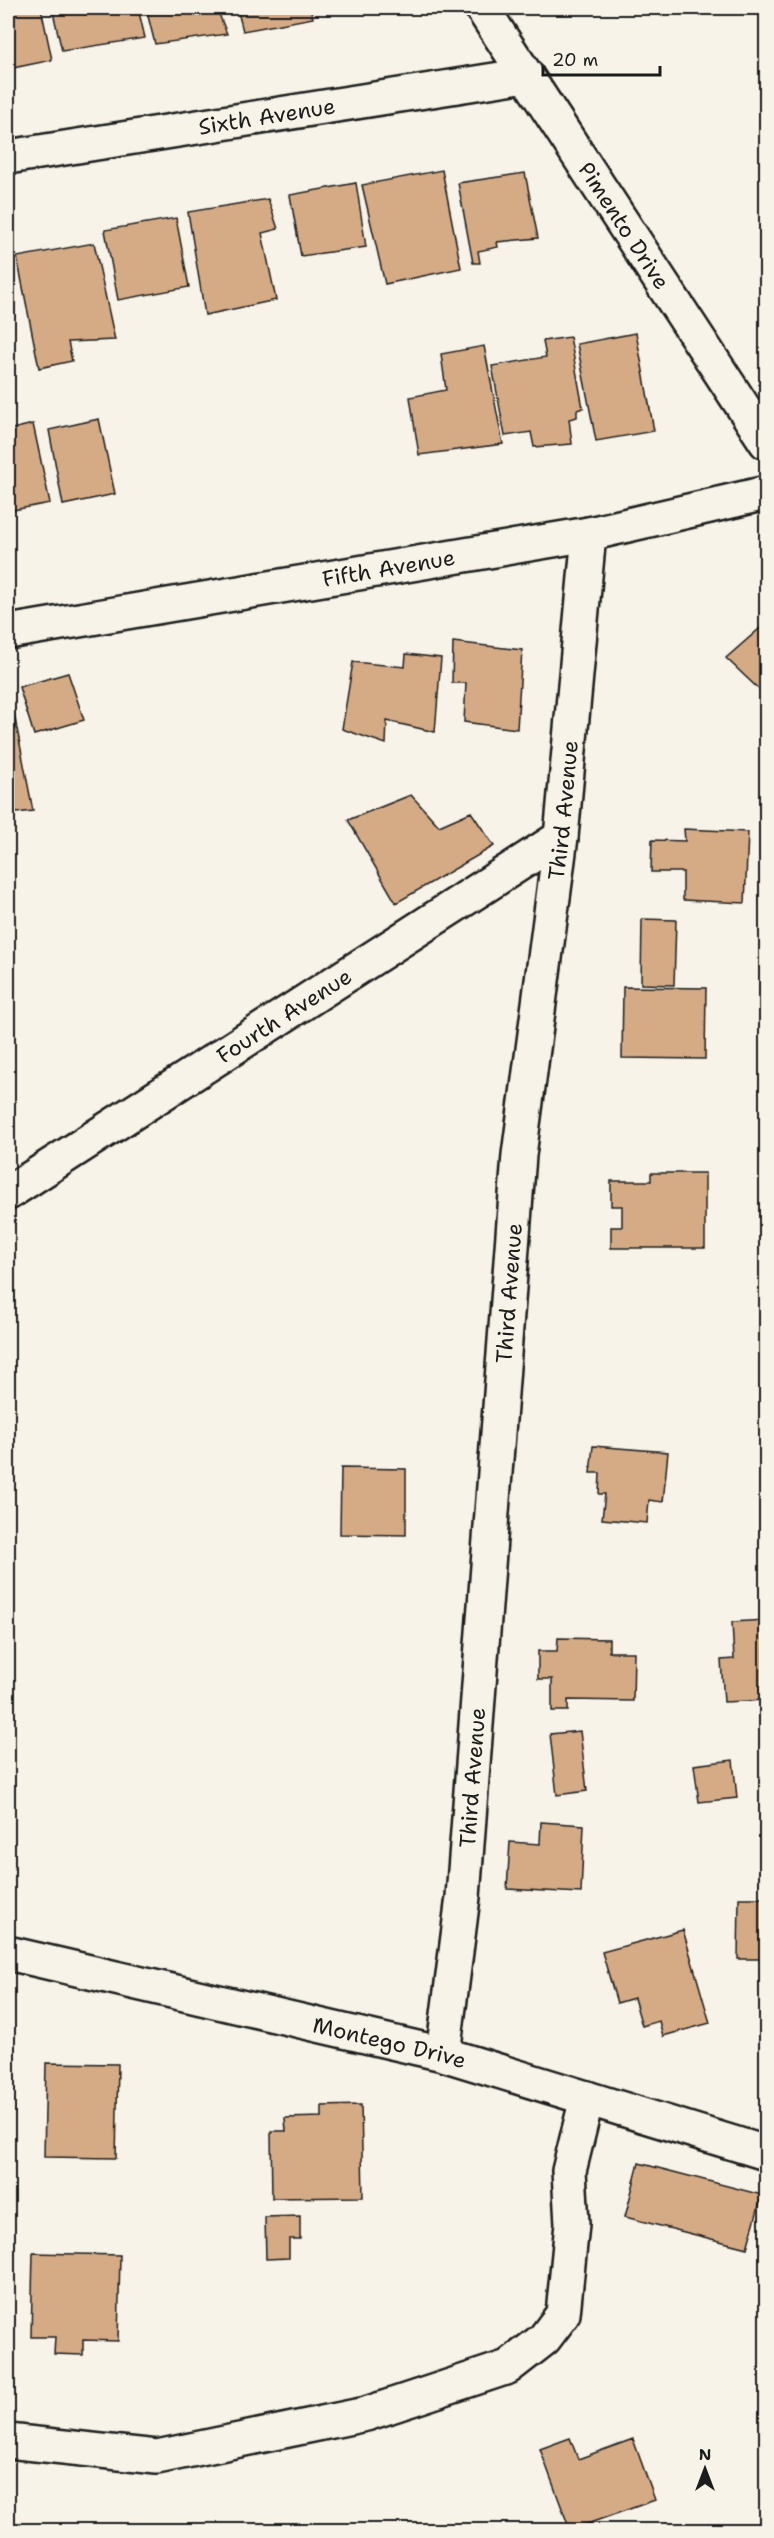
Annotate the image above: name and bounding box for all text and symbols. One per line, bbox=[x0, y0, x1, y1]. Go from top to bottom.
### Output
scale bar bbox=[543, 39, 660, 77]
text: 20 m bbox=[552, 48, 598, 72]
street label: Sixth Avenue bbox=[196, 91, 337, 141]
street label: Pimento Drive bbox=[572, 156, 677, 295]
street label: Fifth Avenue bbox=[320, 542, 457, 593]
street label: Third Avenue bbox=[541, 739, 584, 882]
street label: Fourth Avenue bbox=[211, 961, 357, 1070]
street label: Third Avenue bbox=[489, 1222, 528, 1364]
street label: Third Avenue bbox=[452, 1706, 492, 1849]
street label: Montego Drive bbox=[310, 2010, 470, 2075]
north arrow bbox=[675, 2439, 735, 2499]
text: N bbox=[699, 2444, 711, 2465]

